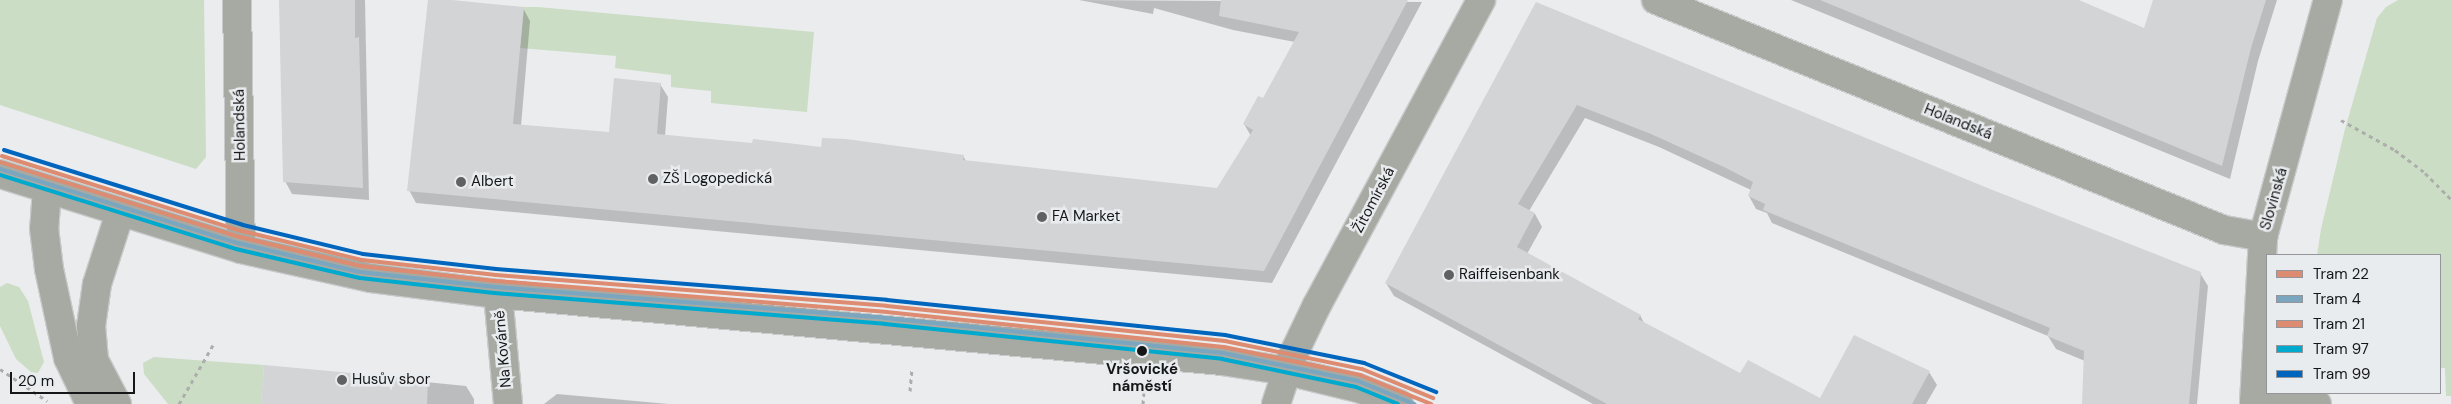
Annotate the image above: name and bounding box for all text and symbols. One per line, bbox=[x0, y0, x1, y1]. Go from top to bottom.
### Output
street label: Holandská bbox=[230, 89, 250, 161]
street label: Holandská bbox=[1921, 100, 1995, 144]
street label: Žitomírská bbox=[1349, 164, 1399, 236]
street label: Slovinská bbox=[2257, 166, 2291, 232]
place label: ZŠ Logopedická bbox=[663, 170, 772, 188]
place label: Albert bbox=[471, 173, 514, 191]
marker: ZŠ Logopedická bbox=[647, 173, 659, 185]
marker: Albert bbox=[455, 176, 467, 188]
place label: FA Market bbox=[1052, 208, 1120, 226]
marker: FA Market bbox=[1036, 211, 1048, 223]
legend bbox=[2266, 254, 2441, 394]
text: Tram 22 bbox=[2313, 264, 2369, 284]
place label: Raiffeisenbank bbox=[1459, 266, 1560, 284]
marker: Raiffeisenbank bbox=[1443, 269, 1455, 281]
text: Tram 4 bbox=[2313, 289, 2361, 309]
street label: Na Kovárně bbox=[491, 310, 515, 388]
text: Tram 21 bbox=[2313, 314, 2365, 334]
text: Tram 97 bbox=[2313, 339, 2369, 359]
marker: Vršovické náměstí bbox=[1135, 344, 1149, 358]
place label: Vršovické náměstí bbox=[1106, 360, 1178, 395]
scale bar bbox=[12, 362, 138, 394]
text: Tram 99 bbox=[2313, 364, 2370, 384]
text: 20 m bbox=[18, 371, 54, 391]
place label: Husův sbor bbox=[352, 371, 430, 389]
marker: Husův sbor bbox=[336, 374, 348, 386]

